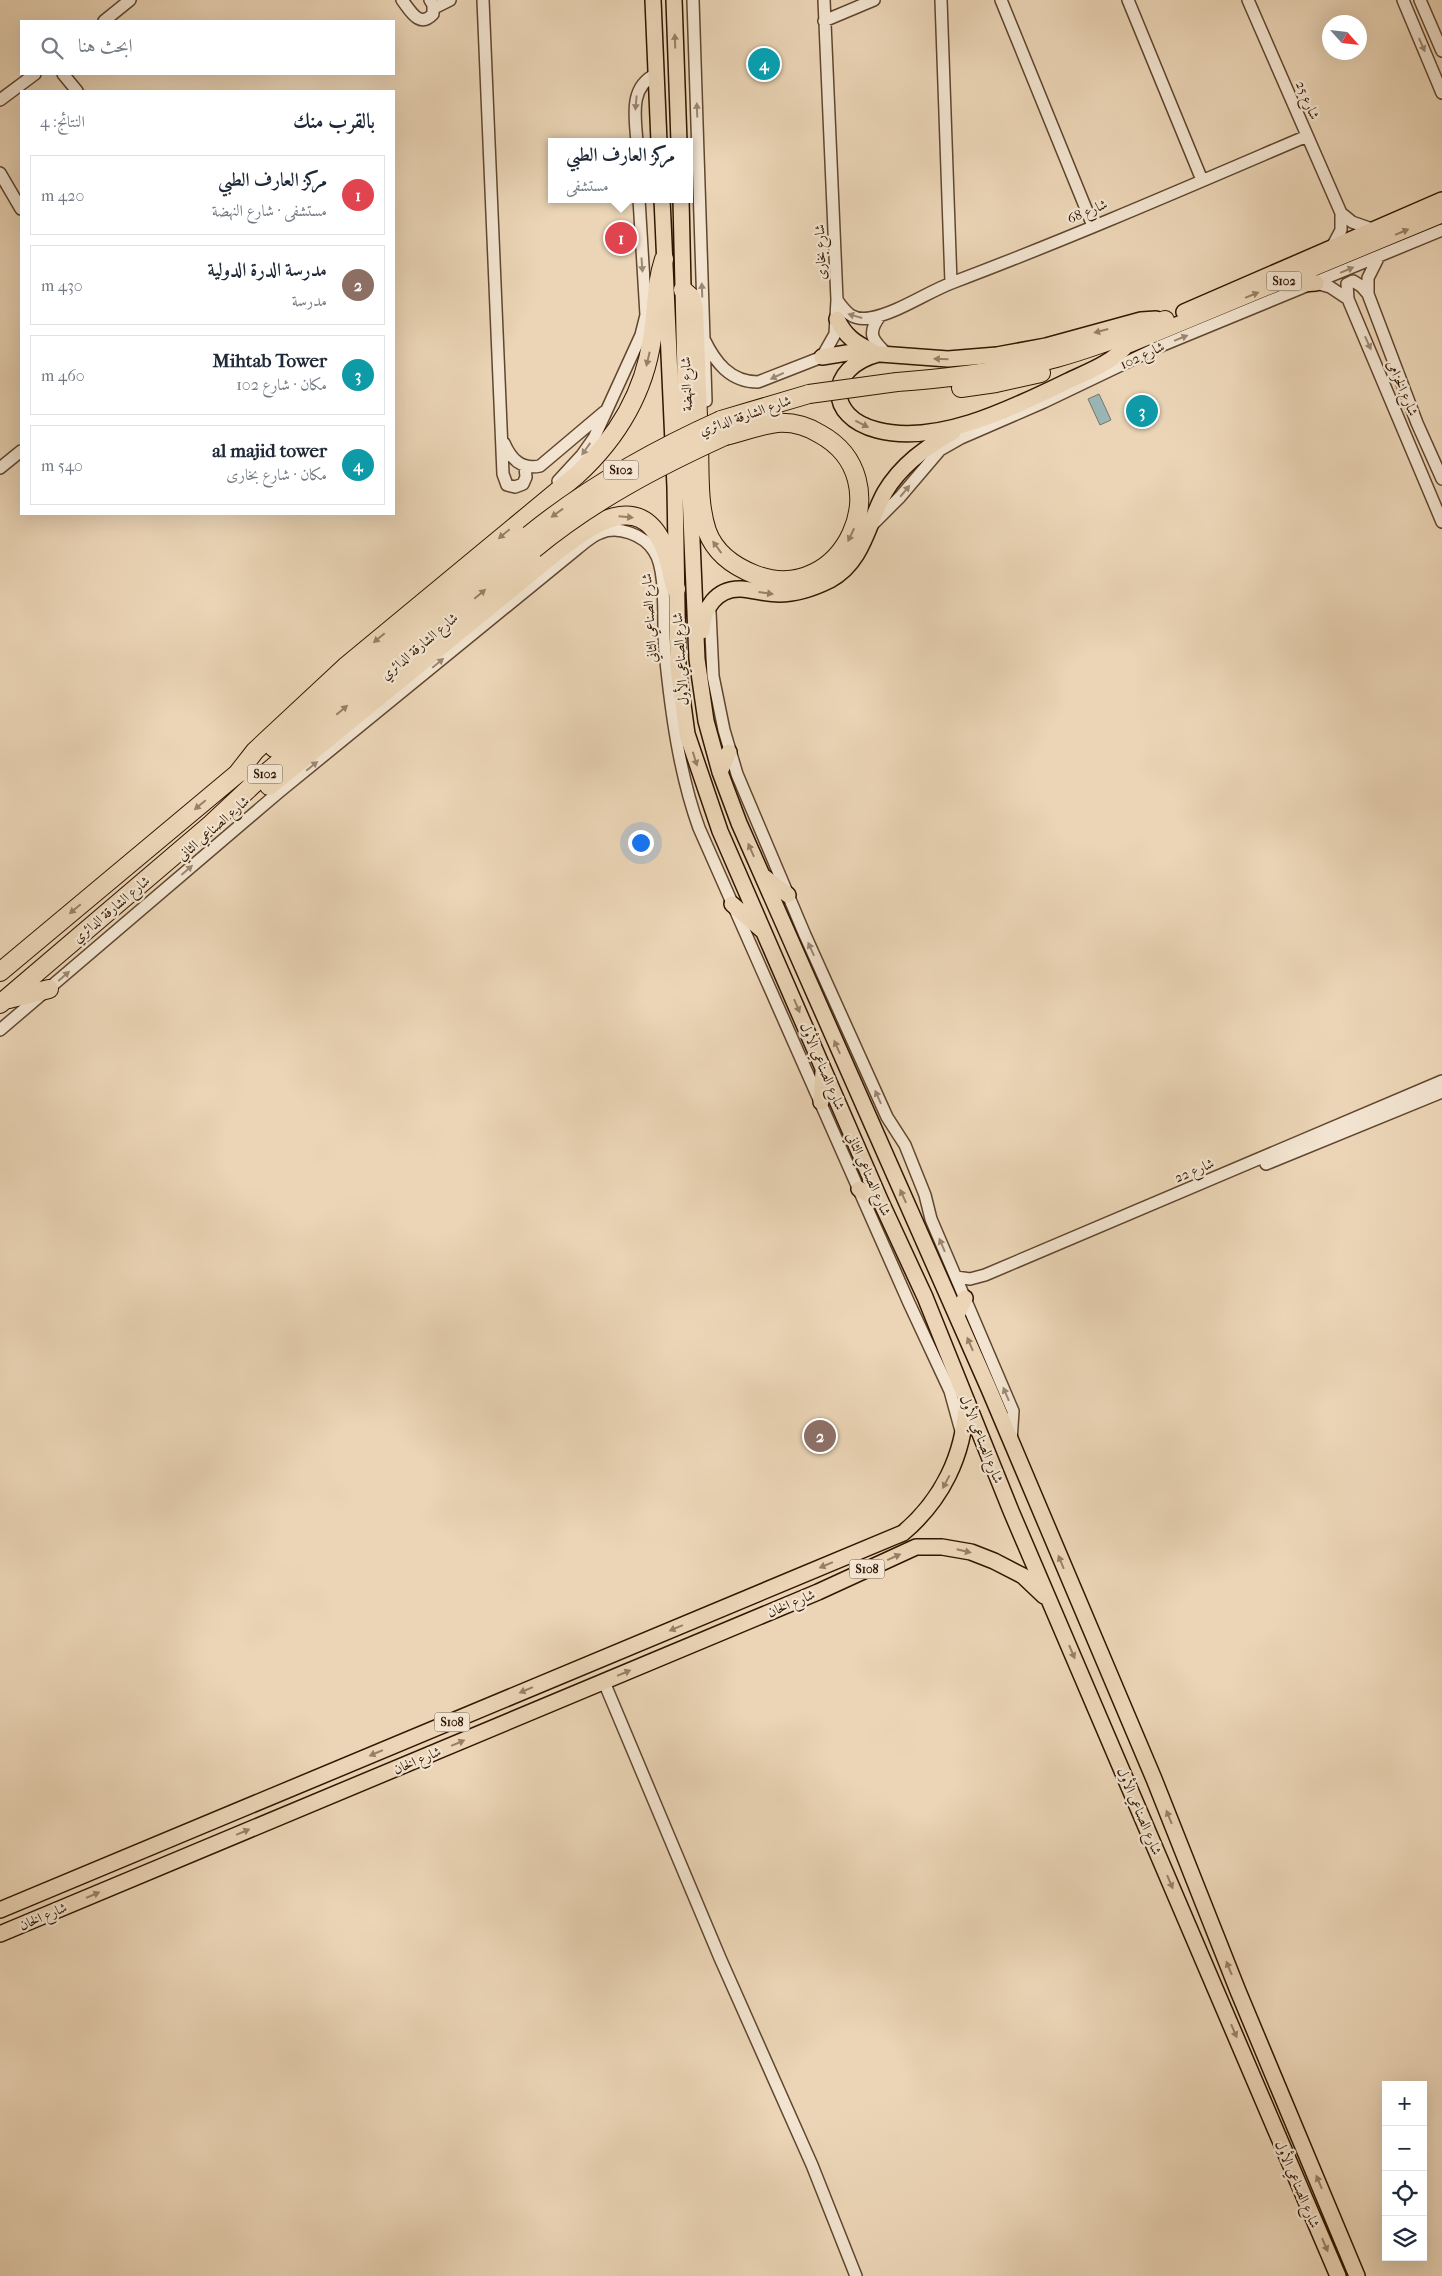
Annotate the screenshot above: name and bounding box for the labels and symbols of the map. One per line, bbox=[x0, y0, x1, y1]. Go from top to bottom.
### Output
north arrow bbox=[1322, 15, 1367, 60]
one-way arrow bbox=[671, 32, 679, 48]
one-way arrow bbox=[1418, 38, 1426, 52]
pin: 4 bbox=[748, 45, 780, 83]
street label: شارع 25 bbox=[1289, 78, 1323, 123]
one-way arrow bbox=[632, 96, 640, 112]
one-way arrow bbox=[693, 102, 701, 118]
street label: شارع 68 bbox=[1065, 195, 1111, 230]
pin: 1 bbox=[605, 219, 637, 257]
street label: شارع بخارى bbox=[811, 224, 833, 280]
one-way arrow bbox=[1395, 227, 1409, 235]
one-way arrow bbox=[639, 258, 647, 274]
one-way arrow bbox=[1340, 265, 1354, 273]
road number: S102 bbox=[1266, 272, 1302, 290]
one-way arrow bbox=[698, 282, 706, 298]
one-way arrow bbox=[1245, 290, 1259, 298]
one-way arrow bbox=[847, 312, 863, 320]
one-way arrow bbox=[1093, 327, 1108, 335]
one-way arrow bbox=[1174, 334, 1189, 342]
one-way arrow bbox=[1364, 336, 1372, 350]
street label: شارع 102 bbox=[1117, 338, 1168, 376]
one-way arrow bbox=[644, 351, 652, 366]
one-way arrow bbox=[933, 355, 949, 363]
street label: شارع النهضة bbox=[677, 356, 699, 412]
street label: شارع الخزامى bbox=[1380, 358, 1422, 420]
one-way arrow bbox=[770, 371, 785, 380]
street label: شارع الشارقة الدائري bbox=[697, 392, 794, 442]
pin: 3 bbox=[1126, 392, 1158, 430]
one-way arrow bbox=[855, 420, 870, 428]
one-way arrow bbox=[581, 443, 591, 456]
road number: S102 bbox=[604, 460, 638, 480]
one-way arrow bbox=[899, 485, 910, 498]
one-way arrow bbox=[550, 508, 564, 518]
one-way arrow bbox=[618, 513, 634, 521]
one-way arrow bbox=[847, 528, 855, 542]
one-way arrow bbox=[498, 529, 511, 540]
one-way arrow bbox=[712, 540, 722, 554]
street label: شارع الصناعي الثاني bbox=[638, 572, 664, 663]
one-way arrow bbox=[473, 589, 486, 600]
one-way arrow bbox=[758, 589, 774, 597]
street label: شارع الشارقة الدائري bbox=[377, 609, 463, 686]
street label: شارع الصناعي الأول bbox=[667, 611, 695, 706]
one-way arrow bbox=[373, 633, 386, 644]
one-way arrow bbox=[431, 657, 443, 669]
one-way arrow bbox=[335, 704, 348, 715]
one-way arrow bbox=[691, 751, 699, 766]
one-way arrow bbox=[305, 760, 318, 771]
road number: S102 bbox=[248, 764, 282, 784]
street label: شارع الصناعي الثاني bbox=[174, 792, 255, 867]
one-way arrow bbox=[194, 799, 206, 810]
your location bbox=[628, 830, 654, 856]
one-way arrow bbox=[746, 843, 754, 857]
one-way arrow bbox=[181, 865, 194, 876]
street label: شارع الشارقة الدائري bbox=[69, 872, 155, 949]
one-way arrow bbox=[69, 904, 82, 915]
one-way arrow bbox=[807, 942, 815, 956]
one-way arrow bbox=[58, 971, 70, 982]
one-way arrow bbox=[793, 998, 801, 1013]
street label: شارع الصناعي الأول bbox=[794, 1019, 851, 1114]
one-way arrow bbox=[833, 1040, 841, 1054]
one-way arrow bbox=[874, 1090, 882, 1104]
street label: شارع الصناعي الثاني bbox=[840, 1130, 895, 1220]
street label: شارع 22 bbox=[1172, 1154, 1218, 1189]
one-way arrow bbox=[899, 1189, 907, 1203]
one-way arrow bbox=[938, 1238, 946, 1252]
one-way arrow bbox=[965, 1337, 973, 1351]
one-way arrow bbox=[1002, 1387, 1010, 1401]
street label: شارع الصناعي الأول bbox=[953, 1392, 1009, 1487]
pin: 2 bbox=[804, 1417, 836, 1455]
one-way arrow bbox=[941, 1475, 950, 1489]
one-way arrow bbox=[957, 1547, 973, 1555]
one-way arrow bbox=[887, 1553, 901, 1561]
one-way arrow bbox=[1057, 1554, 1065, 1569]
road number: S108 bbox=[850, 1560, 884, 1578]
one-way arrow bbox=[819, 1562, 833, 1570]
street label: شارع الخان bbox=[765, 1586, 819, 1624]
one-way arrow bbox=[668, 1624, 683, 1632]
one-way arrow bbox=[1069, 1645, 1077, 1659]
one-way arrow bbox=[617, 1669, 631, 1677]
one-way arrow bbox=[519, 1687, 533, 1695]
road number: S108 bbox=[434, 1712, 470, 1731]
one-way arrow bbox=[451, 1738, 465, 1746]
street label: شارع الخان bbox=[391, 1743, 445, 1781]
one-way arrow bbox=[369, 1749, 383, 1757]
street label: شارع الصناعي الأول bbox=[1111, 1764, 1168, 1859]
one-way arrow bbox=[1165, 1809, 1173, 1824]
one-way arrow bbox=[236, 1828, 251, 1836]
one-way arrow bbox=[1167, 1875, 1175, 1889]
one-way arrow bbox=[86, 1890, 101, 1898]
street label: شارع الخان bbox=[17, 1899, 71, 1937]
one-way arrow bbox=[1224, 1961, 1232, 1975]
one-way arrow bbox=[1230, 2024, 1238, 2039]
street label: شارع الصناعي الأول bbox=[1269, 2137, 1326, 2232]
one-way arrow bbox=[1314, 2175, 1322, 2189]
one-way arrow bbox=[1321, 2238, 1329, 2252]

